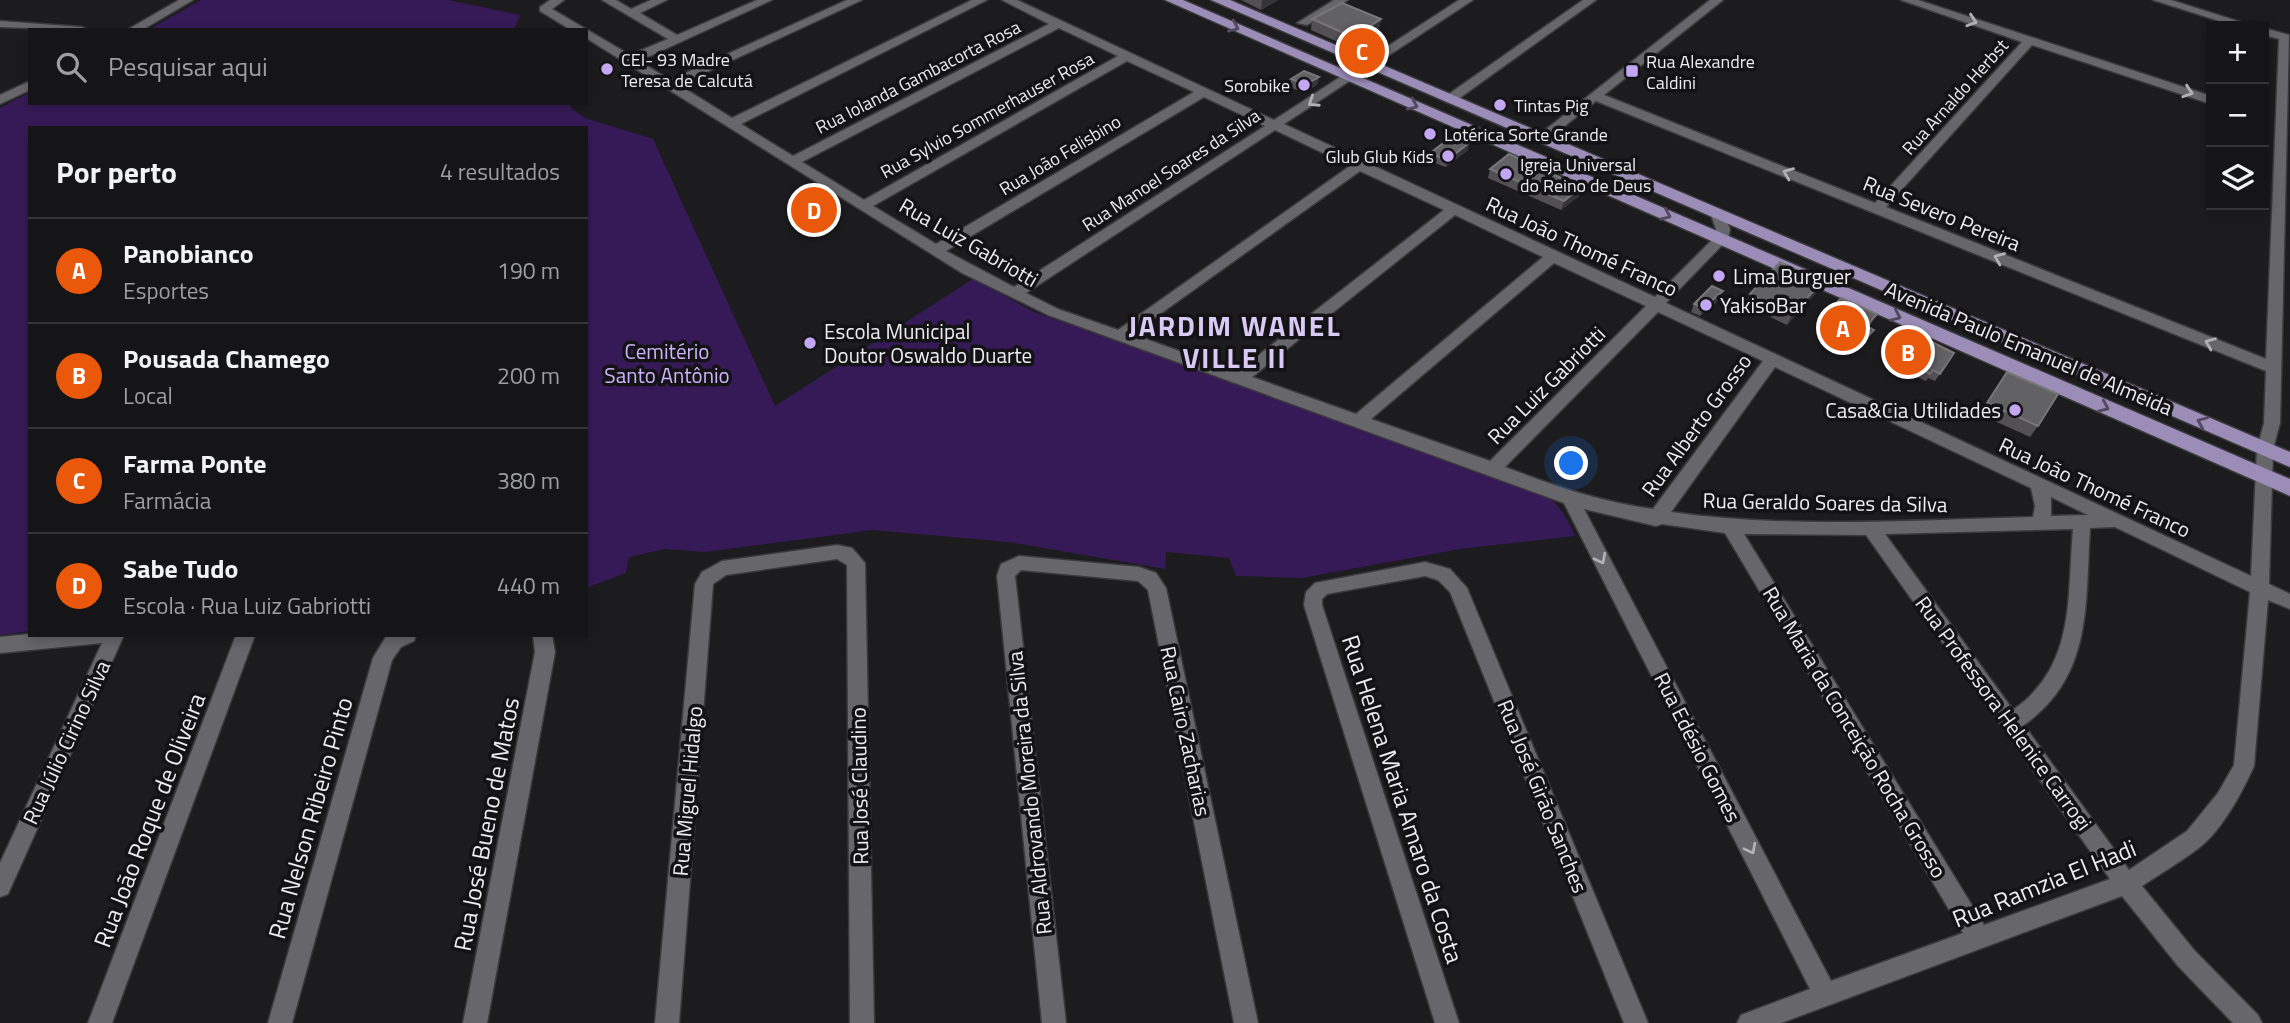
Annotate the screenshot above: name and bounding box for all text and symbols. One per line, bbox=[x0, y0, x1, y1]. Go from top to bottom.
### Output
street label: Rua Iolanda Gambacorta Rosa bbox=[811, 13, 1025, 141]
one-way arrow bbox=[1965, 13, 1978, 27]
one-way arrow bbox=[1227, 19, 1240, 33]
map controls bbox=[2206, 21, 2269, 210]
button: + bbox=[2206, 21, 2269, 84]
pin: C bbox=[1339, 25, 1385, 77]
search box bbox=[28, 28, 588, 105]
street label: Rua Arnaldo Herbst bbox=[1895, 33, 2015, 161]
street label: Rua Sylvio Sommerhauser Rosa bbox=[875, 45, 1099, 185]
place label: CEI- 93 Madre Teresa de Calcutá bbox=[621, 46, 753, 94]
text: Pesquisar aqui bbox=[108, 47, 268, 86]
icon: search bbox=[52, 48, 90, 86]
place label: Rua Alexandre Caldini bbox=[1646, 48, 1755, 96]
marker: CEI- 93 Madre Teresa de Calcutá bbox=[599, 61, 615, 77]
marker: Rua Alexandre Caldini bbox=[1624, 63, 1640, 79]
place label: Sorobike bbox=[1224, 72, 1290, 99]
marker: Sorobike bbox=[1296, 77, 1312, 93]
one-way arrow bbox=[2182, 84, 2194, 98]
button: − bbox=[2206, 84, 2269, 147]
place label: Tintas Pig bbox=[1514, 92, 1589, 119]
one-way arrow bbox=[1307, 93, 1320, 106]
one-way arrow bbox=[1405, 97, 1418, 111]
marker: Tintas Pig bbox=[1492, 97, 1508, 113]
street label: Rua Manoel Soares da Silva bbox=[1077, 102, 1265, 238]
street label: Rua João Felisbino bbox=[994, 108, 1126, 202]
place label: Lotérica Sorte Grande bbox=[1444, 121, 1608, 148]
marker: Lotérica Sorte Grande bbox=[1422, 126, 1438, 142]
place label: Glub Glub Kids bbox=[1325, 143, 1434, 170]
button: layers bbox=[2206, 147, 2269, 210]
marker: Glub Glub Kids bbox=[1440, 148, 1456, 164]
text: Por perto bbox=[56, 149, 177, 195]
place label: Igreja Universal do Reino de Deus bbox=[1520, 151, 1651, 199]
text: 4 resultados bbox=[440, 154, 560, 189]
marker: Igreja Universal do Reino de Deus bbox=[1498, 166, 1514, 182]
street label: Rua Severo Pereira bbox=[1858, 167, 2026, 259]
one-way arrow bbox=[1782, 168, 1794, 182]
pin: D bbox=[791, 184, 837, 236]
street label: Rua João Thomé Franco bbox=[1481, 187, 1683, 305]
street label: Rua Luiz Gabriotti bbox=[894, 189, 1044, 295]
one-way arrow bbox=[1659, 207, 1671, 221]
text: Panobianco bbox=[123, 234, 254, 273]
one-way arrow bbox=[1993, 252, 2005, 266]
text: A bbox=[72, 253, 86, 288]
text: 190 m bbox=[497, 253, 560, 288]
place label: Lima Burguer bbox=[1733, 260, 1851, 292]
marker: Lima Burguer bbox=[1711, 268, 1727, 284]
text: Esportes bbox=[123, 273, 209, 308]
street label: Avenida Paulo Emanuel de Almeida bbox=[1880, 273, 2178, 423]
place label: YakisoBar bbox=[1720, 289, 1807, 321]
marker: YakisoBar bbox=[1698, 297, 1714, 313]
pin: A bbox=[1820, 302, 1866, 354]
district label: JARDIM WANEL VILLE II bbox=[1128, 304, 1342, 379]
one-way arrow bbox=[1888, 308, 1901, 322]
place label: Escola Municipal Doutor Oswaldo Duarte bbox=[824, 315, 1032, 371]
street label: Rua Luiz Gabriotti bbox=[1480, 319, 1612, 451]
pin: B bbox=[1885, 326, 1931, 378]
park label: Cemitério Santo Antônio bbox=[604, 335, 730, 391]
marker: Escola Municipal Doutor Oswaldo Duarte bbox=[802, 335, 818, 351]
one-way arrow bbox=[2205, 337, 2217, 351]
text: Pousada Chamego bbox=[123, 339, 330, 378]
street label: Rua Alberto Grosso bbox=[1633, 347, 1759, 503]
text: B bbox=[72, 358, 86, 393]
text: 200 m bbox=[497, 358, 560, 393]
text: Local bbox=[123, 378, 173, 413]
place label: Casa&Cia Utilidades bbox=[1825, 394, 2001, 426]
one-way arrow bbox=[2097, 399, 2109, 413]
marker: Casa&Cia Utilidades bbox=[2007, 402, 2023, 418]
one-way arrow bbox=[2197, 416, 2210, 430]
street label: Rua João Thomé Franco bbox=[1994, 428, 2196, 546]
text: Farma Ponte bbox=[123, 444, 266, 483]
your location bbox=[1554, 446, 1588, 480]
text: C bbox=[73, 463, 85, 498]
text: 380 m bbox=[497, 463, 560, 498]
text: Farmácia bbox=[123, 483, 211, 518]
street label: Rua Geraldo Soares da Silva bbox=[1702, 484, 1948, 520]
text: Sabe Tudo bbox=[123, 549, 238, 588]
one-way arrow bbox=[1593, 552, 1607, 565]
text: D bbox=[72, 568, 86, 603]
text: 440 m bbox=[497, 568, 560, 603]
street label: Rua Maria da Conceição Rocha Grosso bbox=[1755, 580, 1955, 884]
text: Escola · Rua Luiz Gabriotti bbox=[123, 588, 371, 623]
street label: Rua Professora Helenice Carrogi bbox=[1908, 589, 2100, 837]
street label: Rua Helena Maria Amaro da Costa bbox=[1333, 630, 1473, 968]
street label: Rua Cairo Zacharias bbox=[1152, 643, 1220, 819]
street label: Rua Aldrovando Moreira da Silva bbox=[998, 649, 1060, 936]
street label: Rua Júlio Cirino Silva bbox=[14, 654, 118, 829]
street label: Rua Edésio Gomes bbox=[1646, 667, 1750, 827]
street label: Rua João Roque de Oliveira bbox=[84, 688, 214, 952]
street label: Rua Nelson Ribeiro Pinto bbox=[258, 693, 362, 943]
street label: Rua José Bueno de Matos bbox=[444, 694, 528, 954]
street label: Rua José Girão Sanches bbox=[1490, 694, 1596, 898]
street label: Rua Miguel Hidalgo bbox=[664, 705, 710, 877]
street label: Rua José Claudino bbox=[842, 707, 876, 865]
street label: Rua Ramzia El Hadi bbox=[1947, 830, 2141, 936]
one-way arrow bbox=[1743, 841, 1756, 854]

